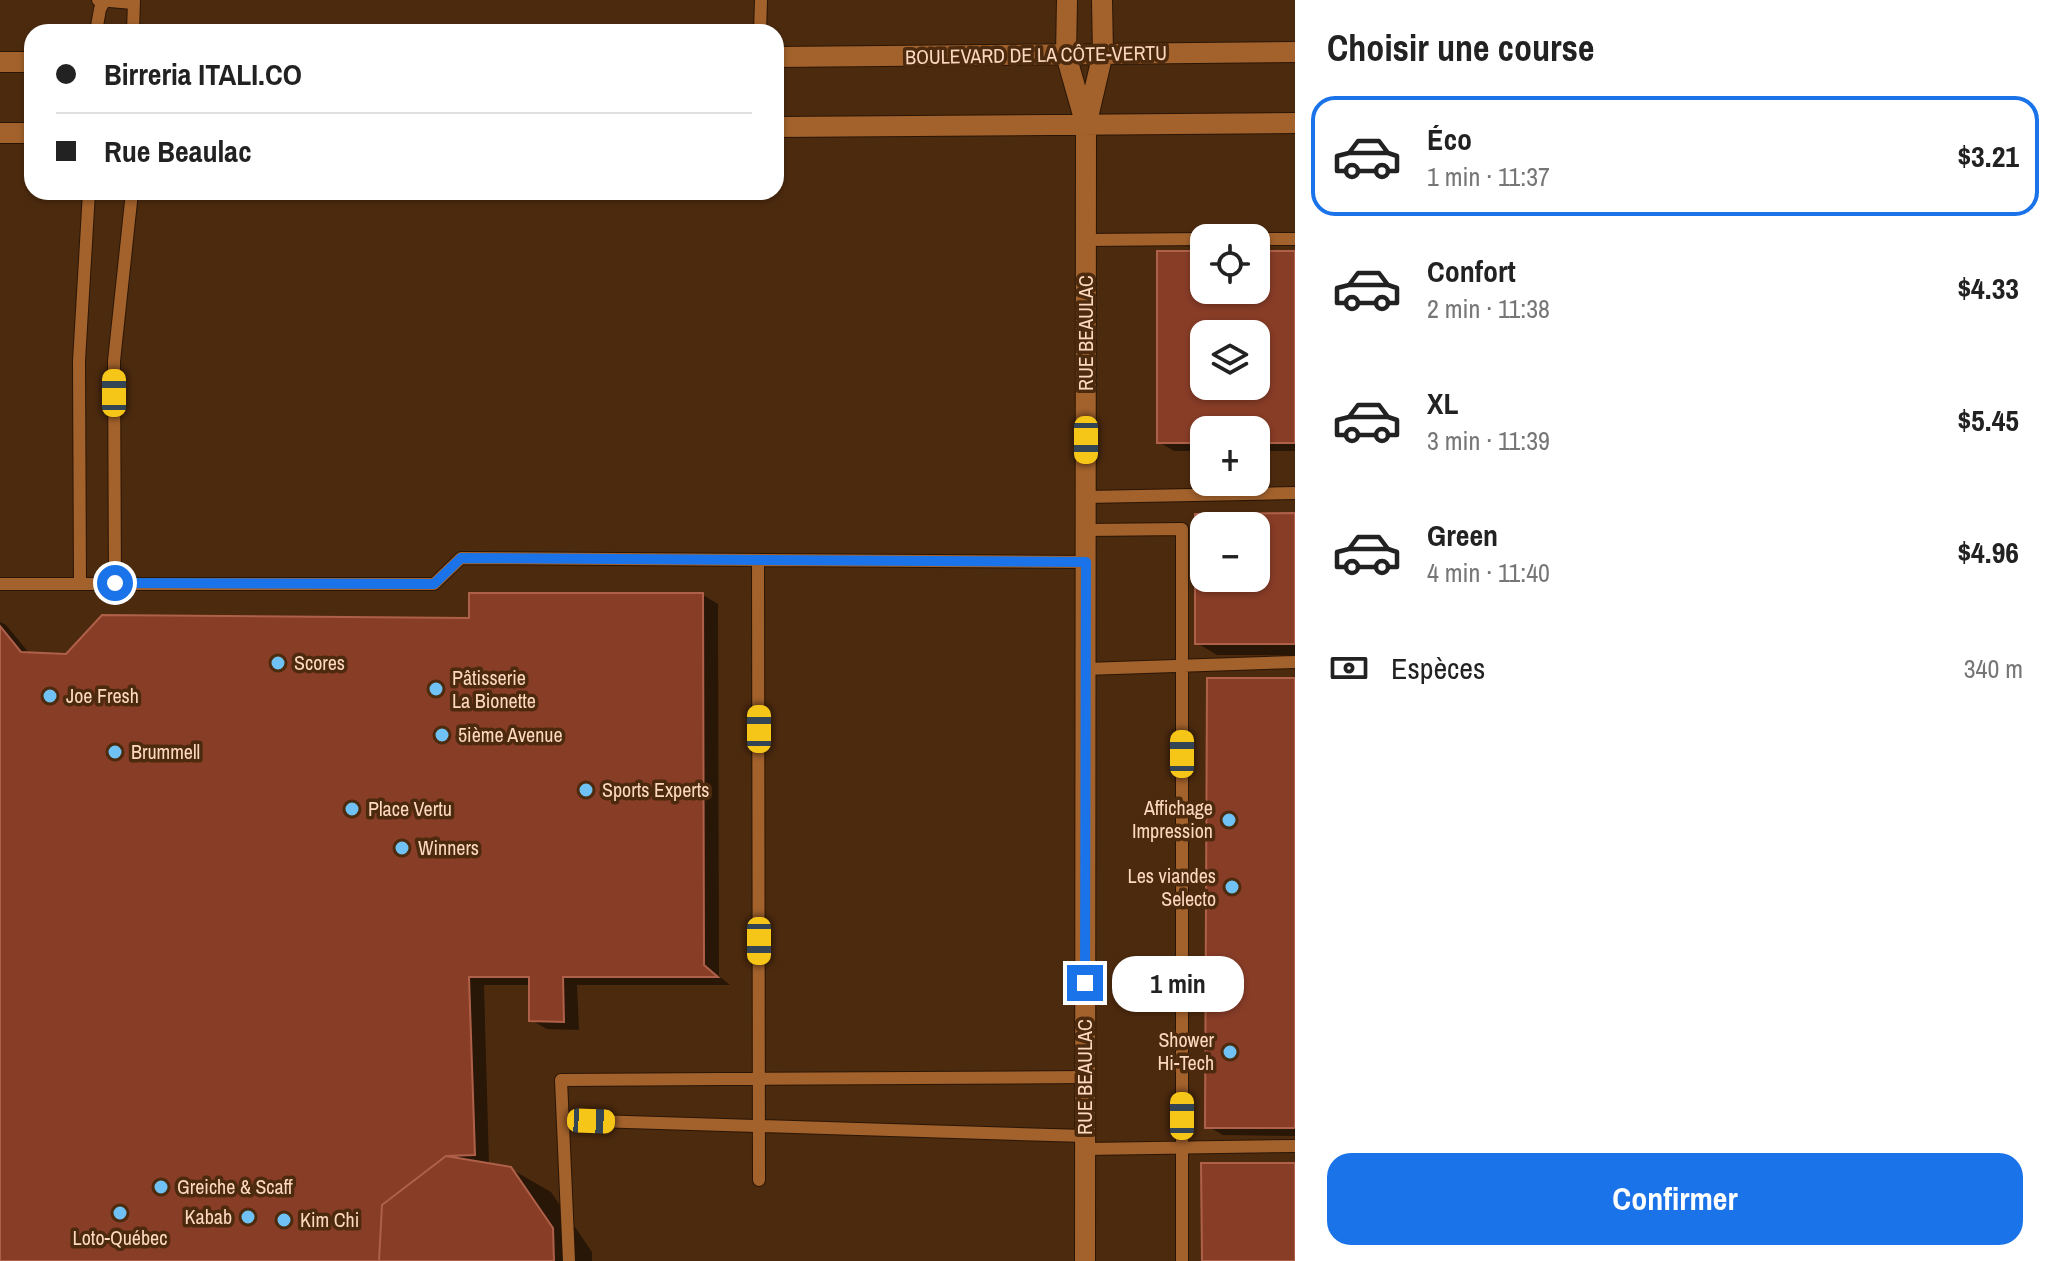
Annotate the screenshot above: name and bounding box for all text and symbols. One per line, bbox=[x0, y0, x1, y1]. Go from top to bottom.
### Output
text: Choisir une course bbox=[1327, 24, 1594, 72]
street label: BOULEVARD DE LA CÔTE-VERTU bbox=[905, 39, 1167, 70]
text: Birreria ITALI.CO bbox=[104, 54, 302, 94]
text: Éco bbox=[1427, 119, 1472, 159]
icon: car bbox=[1331, 120, 1403, 192]
text: Rue Beaulac bbox=[104, 131, 252, 171]
text: $3.21 bbox=[1957, 136, 2019, 176]
text: 1 min · 11:37 bbox=[1427, 159, 1550, 194]
map controls bbox=[1190, 224, 1270, 592]
button: locate bbox=[1190, 224, 1270, 304]
text: Confort bbox=[1427, 251, 1516, 291]
icon: car bbox=[1331, 252, 1403, 324]
text: $4.33 bbox=[1957, 268, 2019, 308]
street label: RUE BEAULAC bbox=[1072, 275, 1099, 391]
text: 2 min · 11:38 bbox=[1427, 291, 1550, 326]
button: layers bbox=[1190, 320, 1270, 400]
car bbox=[102, 369, 126, 417]
text: XL bbox=[1427, 383, 1458, 423]
icon: car bbox=[1331, 384, 1403, 456]
text: $5.45 bbox=[1957, 400, 2019, 440]
car bbox=[1074, 416, 1098, 464]
button: + bbox=[1190, 416, 1270, 496]
text: 3 min · 11:39 bbox=[1427, 423, 1550, 458]
button: − bbox=[1190, 512, 1270, 592]
text: Green bbox=[1427, 515, 1498, 555]
icon: car bbox=[1331, 516, 1403, 588]
text: $4.96 bbox=[1957, 532, 2019, 572]
text: 4 min · 11:40 bbox=[1427, 555, 1550, 590]
route start bbox=[97, 565, 133, 601]
icon: cash bbox=[1327, 646, 1371, 690]
text: Espèces bbox=[1391, 648, 1485, 688]
place label: Scores bbox=[294, 649, 345, 676]
text: 340 m bbox=[1964, 651, 2023, 686]
marker: Scores bbox=[269, 654, 287, 672]
place label: Pâtisserie La Bionette bbox=[452, 664, 536, 714]
marker: Pâtisserie La Bionette bbox=[427, 680, 445, 698]
place label: Joe Fresh bbox=[66, 682, 139, 709]
marker: Joe Fresh bbox=[41, 687, 59, 705]
car bbox=[747, 705, 771, 753]
place label: 5ième Avenue bbox=[458, 721, 563, 748]
marker: 5ième Avenue bbox=[433, 726, 451, 744]
car bbox=[1170, 730, 1194, 778]
place label: Brummell bbox=[131, 738, 200, 765]
marker: Brummell bbox=[106, 743, 124, 761]
place label: Sports Experts bbox=[602, 776, 710, 803]
marker: Sports Experts bbox=[577, 781, 595, 799]
place label: Affichage Impression bbox=[1132, 794, 1213, 844]
place label: Place Vertu bbox=[368, 795, 452, 822]
marker: Place Vertu bbox=[343, 800, 361, 818]
marker: Affichage Impression bbox=[1220, 811, 1238, 829]
place label: Winners bbox=[418, 834, 479, 861]
marker: Winners bbox=[393, 839, 411, 857]
place label: Les viandes Selecto bbox=[1128, 862, 1216, 912]
marker: Les viandes Selecto bbox=[1223, 878, 1241, 896]
car bbox=[747, 917, 771, 965]
callout: 1 min bbox=[1113, 955, 1245, 1011]
route end bbox=[1067, 965, 1103, 1001]
text: 1 min bbox=[1150, 966, 1206, 1001]
street label: RUE BEAULAC bbox=[1071, 1019, 1098, 1135]
place label: Shower Hi-Tech bbox=[1158, 1026, 1215, 1076]
marker: Shower Hi-Tech bbox=[1221, 1043, 1239, 1061]
car bbox=[1170, 1092, 1194, 1140]
car bbox=[567, 1108, 615, 1134]
button: Confirmer bbox=[1327, 1153, 2023, 1245]
place label: Greiche & Scaff bbox=[177, 1173, 293, 1200]
marker: Greiche & Scaff bbox=[152, 1178, 170, 1196]
place label: Kabab bbox=[185, 1203, 232, 1230]
marker: Loto-Québec bbox=[111, 1204, 129, 1222]
place label: Kim Chi bbox=[300, 1206, 359, 1233]
marker: Kabab bbox=[239, 1208, 257, 1226]
marker: Kim Chi bbox=[275, 1211, 293, 1229]
place label: Loto-Québec bbox=[73, 1224, 167, 1251]

